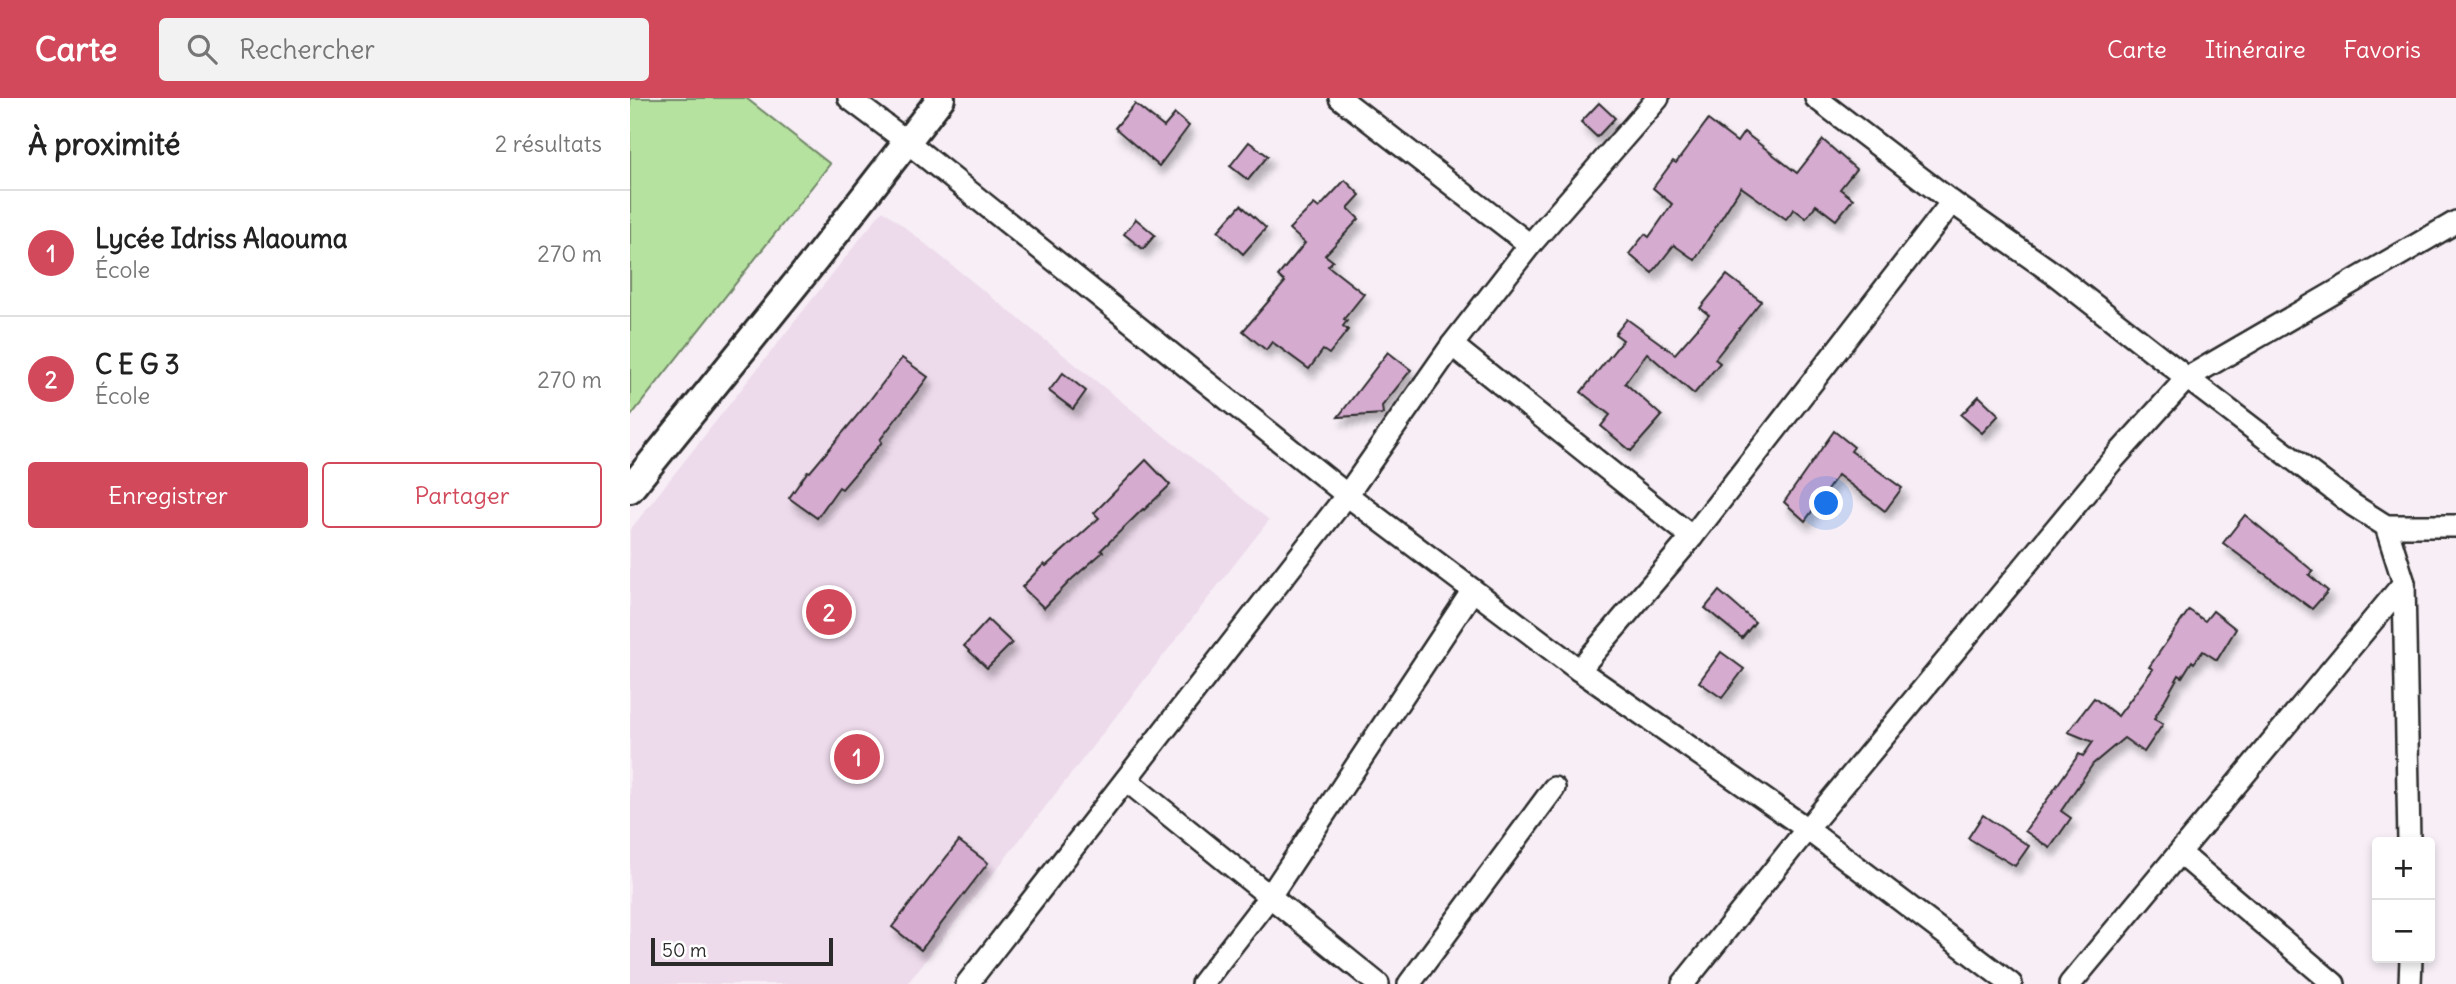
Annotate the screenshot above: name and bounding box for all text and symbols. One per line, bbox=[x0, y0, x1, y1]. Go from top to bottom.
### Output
search box bbox=[159, 18, 649, 81]
text: Carte bbox=[35, 28, 117, 70]
icon: search bbox=[183, 30, 221, 68]
text: Rechercher bbox=[239, 33, 375, 66]
text: Carte bbox=[2107, 34, 2167, 64]
text: Itinéraire bbox=[2205, 34, 2306, 64]
text: Favoris bbox=[2344, 34, 2421, 64]
text: À proximité bbox=[28, 125, 180, 163]
text: 2 résultats bbox=[495, 129, 602, 158]
text: Lycée Idriss Alaouma bbox=[95, 222, 348, 255]
text: 1 bbox=[46, 239, 56, 268]
text: 270 m bbox=[537, 239, 602, 268]
text: École bbox=[95, 255, 150, 284]
text: C E G 3 bbox=[95, 348, 180, 381]
text: 2 bbox=[45, 365, 57, 394]
text: 270 m bbox=[537, 365, 602, 394]
text: École bbox=[95, 381, 150, 410]
button: Enregistrer bbox=[28, 462, 308, 528]
button: Partager bbox=[322, 462, 602, 528]
your location bbox=[1809, 486, 1843, 520]
pin: 2 bbox=[806, 586, 852, 638]
pin: 1 bbox=[834, 731, 880, 783]
map controls bbox=[2372, 837, 2435, 963]
button: + bbox=[2372, 837, 2435, 900]
button: − bbox=[2372, 900, 2435, 963]
scale bar bbox=[651, 935, 833, 967]
text: 50 m bbox=[662, 938, 707, 962]

